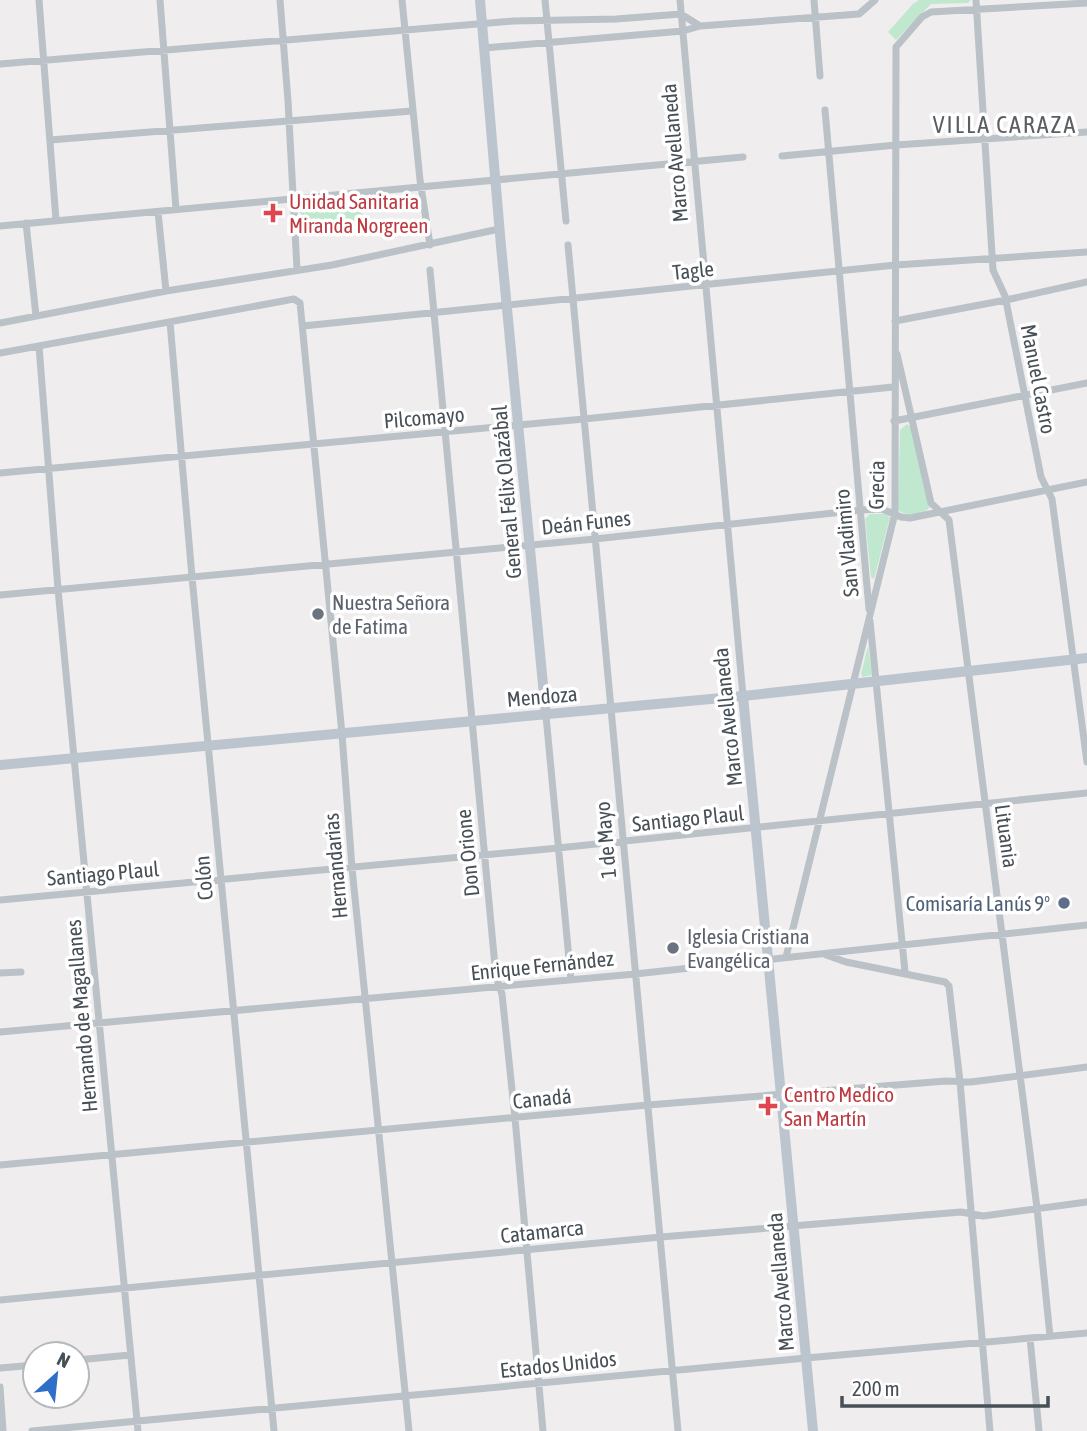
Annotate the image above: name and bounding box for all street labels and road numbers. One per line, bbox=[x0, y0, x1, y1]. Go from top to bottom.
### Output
street label: Marco Avellaneda bbox=[656, 83, 692, 223]
street label: Tagle bbox=[671, 256, 715, 284]
street label: Manuel Castro bbox=[1017, 322, 1061, 436]
street label: Pilcomayo bbox=[383, 402, 465, 432]
street label: General Félix Olazábal bbox=[486, 404, 526, 580]
street label: Grecia bbox=[864, 460, 888, 510]
street label: San Vladimiro bbox=[829, 488, 863, 598]
street label: Deán Funes bbox=[540, 505, 632, 539]
street label: Marco Avellaneda bbox=[708, 647, 746, 787]
street label: Mendoza bbox=[506, 681, 578, 711]
street label: 1 de Mayo bbox=[590, 800, 620, 880]
street label: Santiago Plaul bbox=[631, 800, 745, 836]
street label: Lituania bbox=[991, 803, 1023, 869]
street label: Don Orione bbox=[450, 808, 484, 898]
street label: Hernandarias bbox=[318, 812, 352, 920]
street label: Colón bbox=[189, 855, 217, 901]
street label: Santiago Plaul bbox=[46, 856, 160, 890]
street label: Hernando de Magallanes bbox=[61, 919, 101, 1113]
street label: Enrique Fernández bbox=[469, 946, 615, 984]
street label: Canadá bbox=[511, 1083, 573, 1113]
street label: Marco Avellaneda bbox=[762, 1212, 798, 1352]
street label: Catamarca bbox=[499, 1215, 585, 1247]
street label: Estados Unidos bbox=[499, 1346, 617, 1382]

